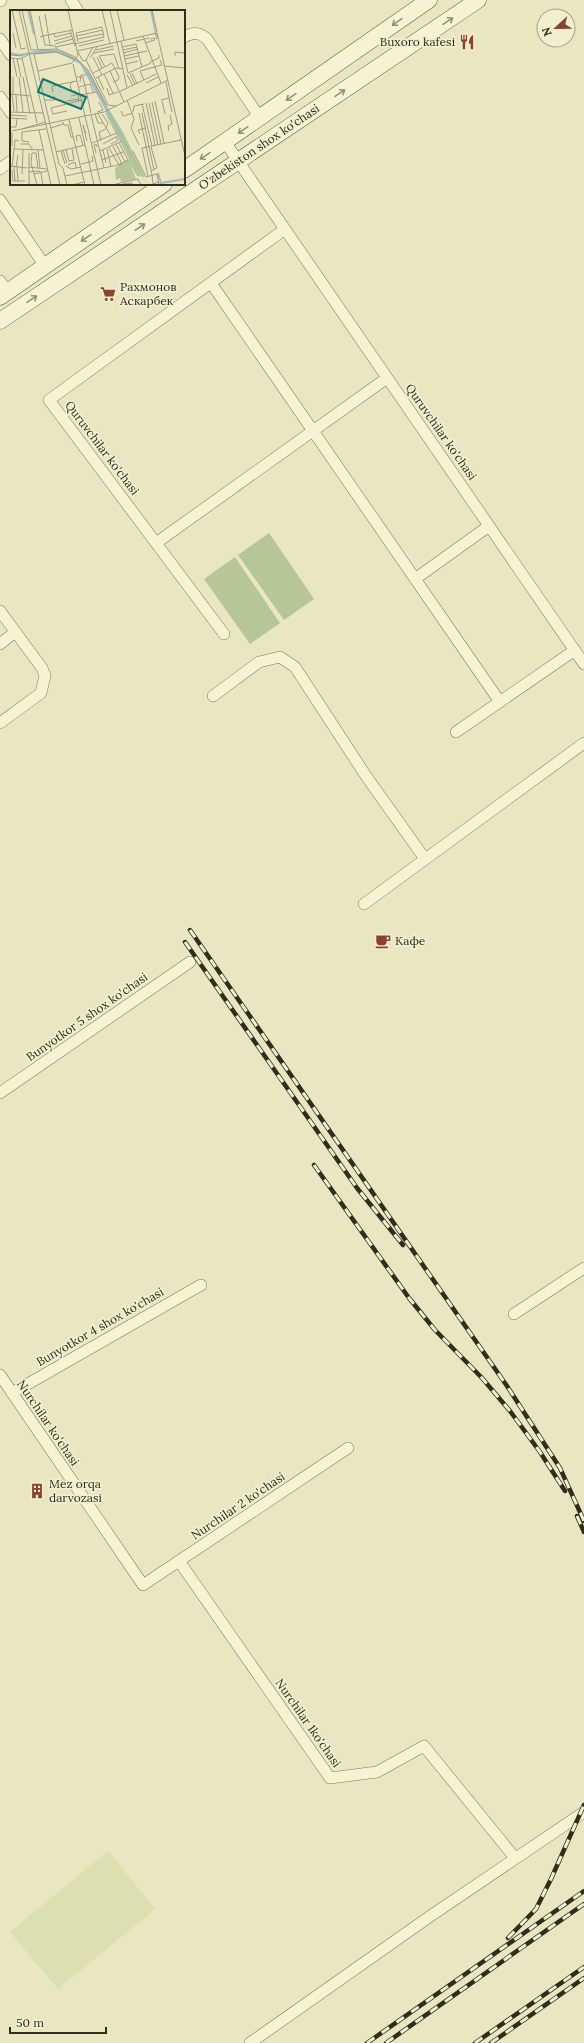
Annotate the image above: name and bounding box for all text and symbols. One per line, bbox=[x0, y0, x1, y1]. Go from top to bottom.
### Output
north arrow bbox=[536, 8, 576, 48]
inset map bbox=[10, 10, 185, 185]
one-way arrow bbox=[442, 17, 453, 25]
one-way arrow bbox=[392, 18, 403, 26]
text: N bbox=[538, 25, 555, 38]
restaurant icon: Buxoro kafesi bbox=[458, 33, 476, 51]
place label: Buxoro kafesi bbox=[380, 34, 455, 49]
one-way arrow bbox=[334, 89, 345, 97]
one-way arrow bbox=[286, 93, 297, 101]
street label: O'zbekiston shox ko'chasi bbox=[195, 101, 322, 193]
one-way arrow bbox=[237, 126, 248, 134]
one-way arrow bbox=[199, 152, 210, 160]
one-way arrow bbox=[135, 223, 146, 231]
one-way arrow bbox=[80, 234, 91, 242]
place label: Рахмонов Аскарбек bbox=[119, 279, 176, 308]
supermarket icon: Рахмонов Аскарбек bbox=[99, 285, 117, 303]
one-way arrow bbox=[27, 295, 38, 303]
street label: Quruvchilar ko'chasi bbox=[403, 381, 480, 483]
street label: Quruvchilar ko'chasi bbox=[62, 398, 143, 498]
cafe icon: Кафе bbox=[374, 932, 392, 950]
place label: Кафе bbox=[395, 933, 426, 948]
street label: Bunyotkor 5 shox ko'chasi bbox=[23, 969, 150, 1064]
street label: Bunyotkor 4 shox ko'chasi bbox=[33, 1284, 166, 1369]
street label: Nurchilar ko'chasi bbox=[14, 1377, 83, 1469]
street label: Nurchilar 2 ko'chasi bbox=[188, 1469, 288, 1543]
place label: Mez orqa darvozasi bbox=[49, 1476, 102, 1505]
building icon: Mez orqa darvozasi bbox=[28, 1482, 46, 1500]
street label: Nurchilar 1ko'chasi bbox=[272, 1676, 345, 1770]
scale bar bbox=[10, 2009, 106, 2035]
text: 50 m bbox=[16, 2015, 44, 2030]

